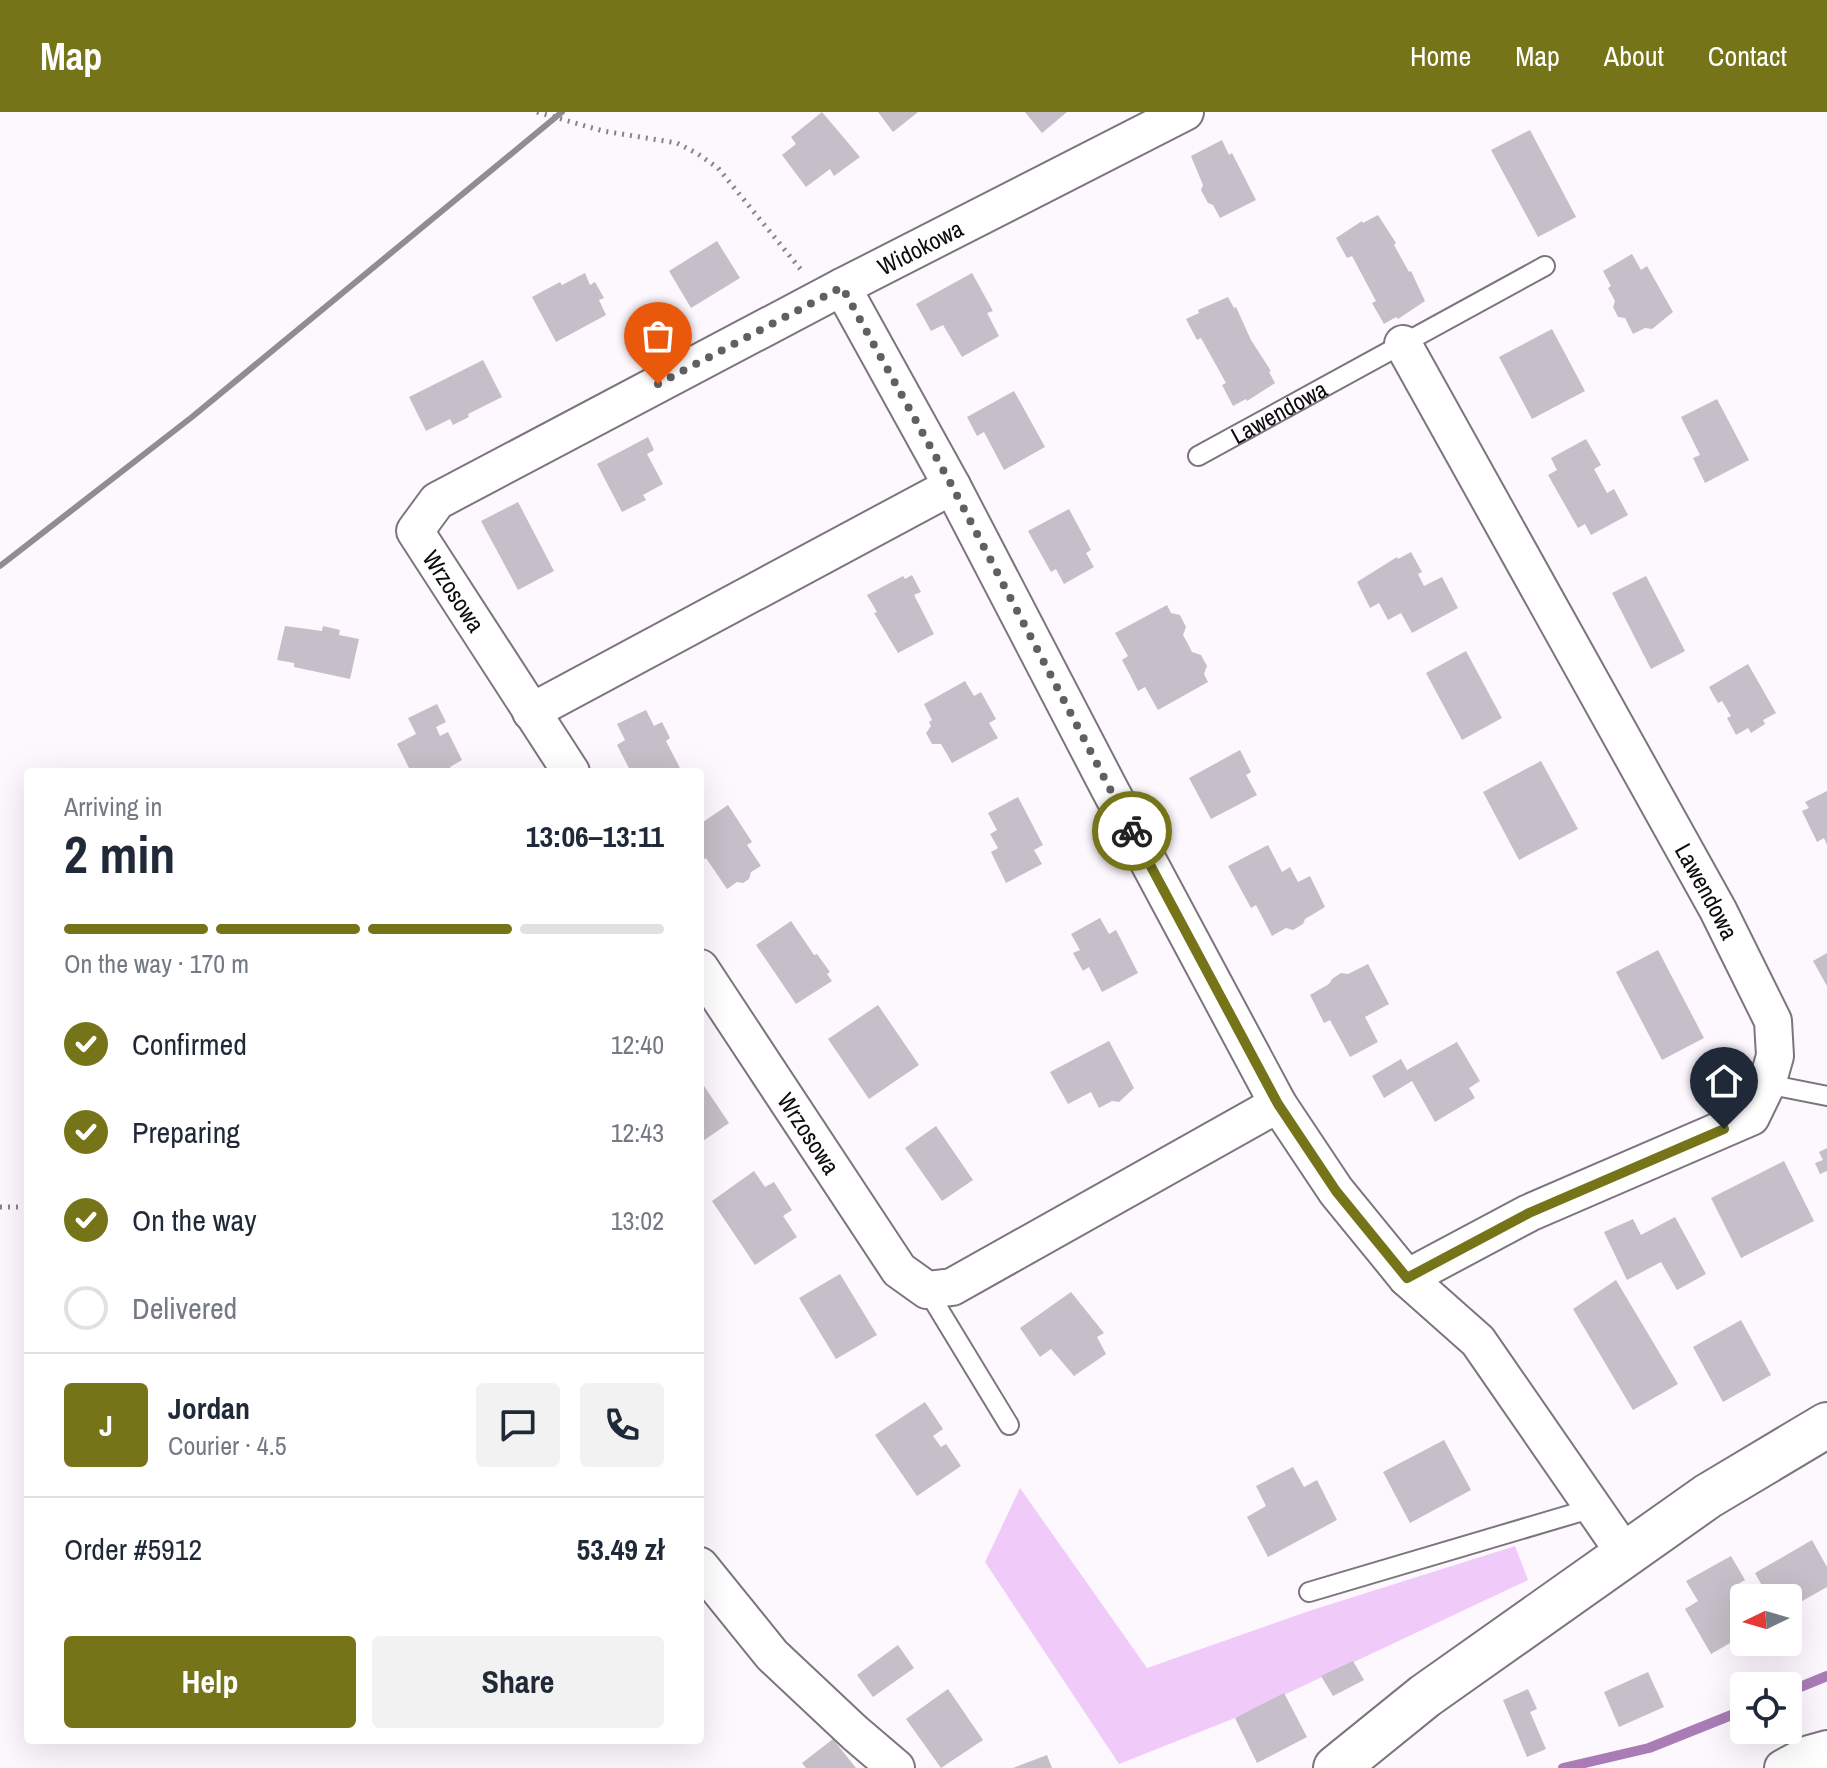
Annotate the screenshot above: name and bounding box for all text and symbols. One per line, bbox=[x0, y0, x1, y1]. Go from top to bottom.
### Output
text: Map bbox=[40, 31, 102, 82]
text: Home bbox=[1410, 37, 1471, 75]
text: Map bbox=[1515, 37, 1560, 75]
text: About bbox=[1604, 37, 1664, 75]
text: Contact bbox=[1708, 37, 1787, 75]
street label: Widokowa bbox=[872, 212, 968, 282]
pin bbox=[624, 302, 692, 384]
icon: bag bbox=[636, 314, 680, 358]
street label: Lawendowa bbox=[1225, 373, 1333, 451]
street label: Wrzosowa bbox=[416, 544, 492, 638]
text: Arriving in bbox=[64, 789, 162, 824]
courier bbox=[1092, 791, 1172, 871]
icon: bike bbox=[1110, 809, 1154, 853]
text: 13:06–13:11 bbox=[526, 816, 664, 856]
text: 2 min bbox=[64, 819, 175, 889]
street label: Lawendowa bbox=[1668, 837, 1746, 945]
text: On the way · 170 m bbox=[64, 946, 249, 981]
icon: check bbox=[64, 1022, 108, 1066]
text: Confirmed bbox=[132, 1024, 247, 1064]
text: 12:40 bbox=[611, 1027, 664, 1062]
pin bbox=[1690, 1047, 1758, 1129]
icon: home bbox=[1702, 1059, 1746, 1103]
street label: Wrzosowa bbox=[770, 1086, 848, 1180]
icon: check bbox=[64, 1110, 108, 1154]
text: Preparing bbox=[132, 1112, 240, 1152]
text: 12:43 bbox=[611, 1115, 664, 1150]
icon: check bbox=[64, 1198, 108, 1242]
text: On the way bbox=[132, 1200, 256, 1240]
text: 13:02 bbox=[611, 1203, 664, 1238]
text: Delivered bbox=[132, 1288, 237, 1328]
button: chat bbox=[476, 1383, 560, 1467]
button: phone bbox=[580, 1383, 664, 1467]
text: Jordan bbox=[168, 1388, 250, 1428]
text: J bbox=[99, 1405, 113, 1445]
text: Courier · 4.5 bbox=[168, 1428, 287, 1463]
text: Order #5912 bbox=[64, 1529, 202, 1569]
text: 53.49 zł bbox=[576, 1529, 664, 1569]
north arrow bbox=[1730, 1584, 1802, 1656]
map controls bbox=[1730, 1584, 1802, 1744]
button: Help bbox=[64, 1636, 356, 1728]
button: Share bbox=[372, 1636, 664, 1728]
button: locate bbox=[1730, 1672, 1802, 1744]

